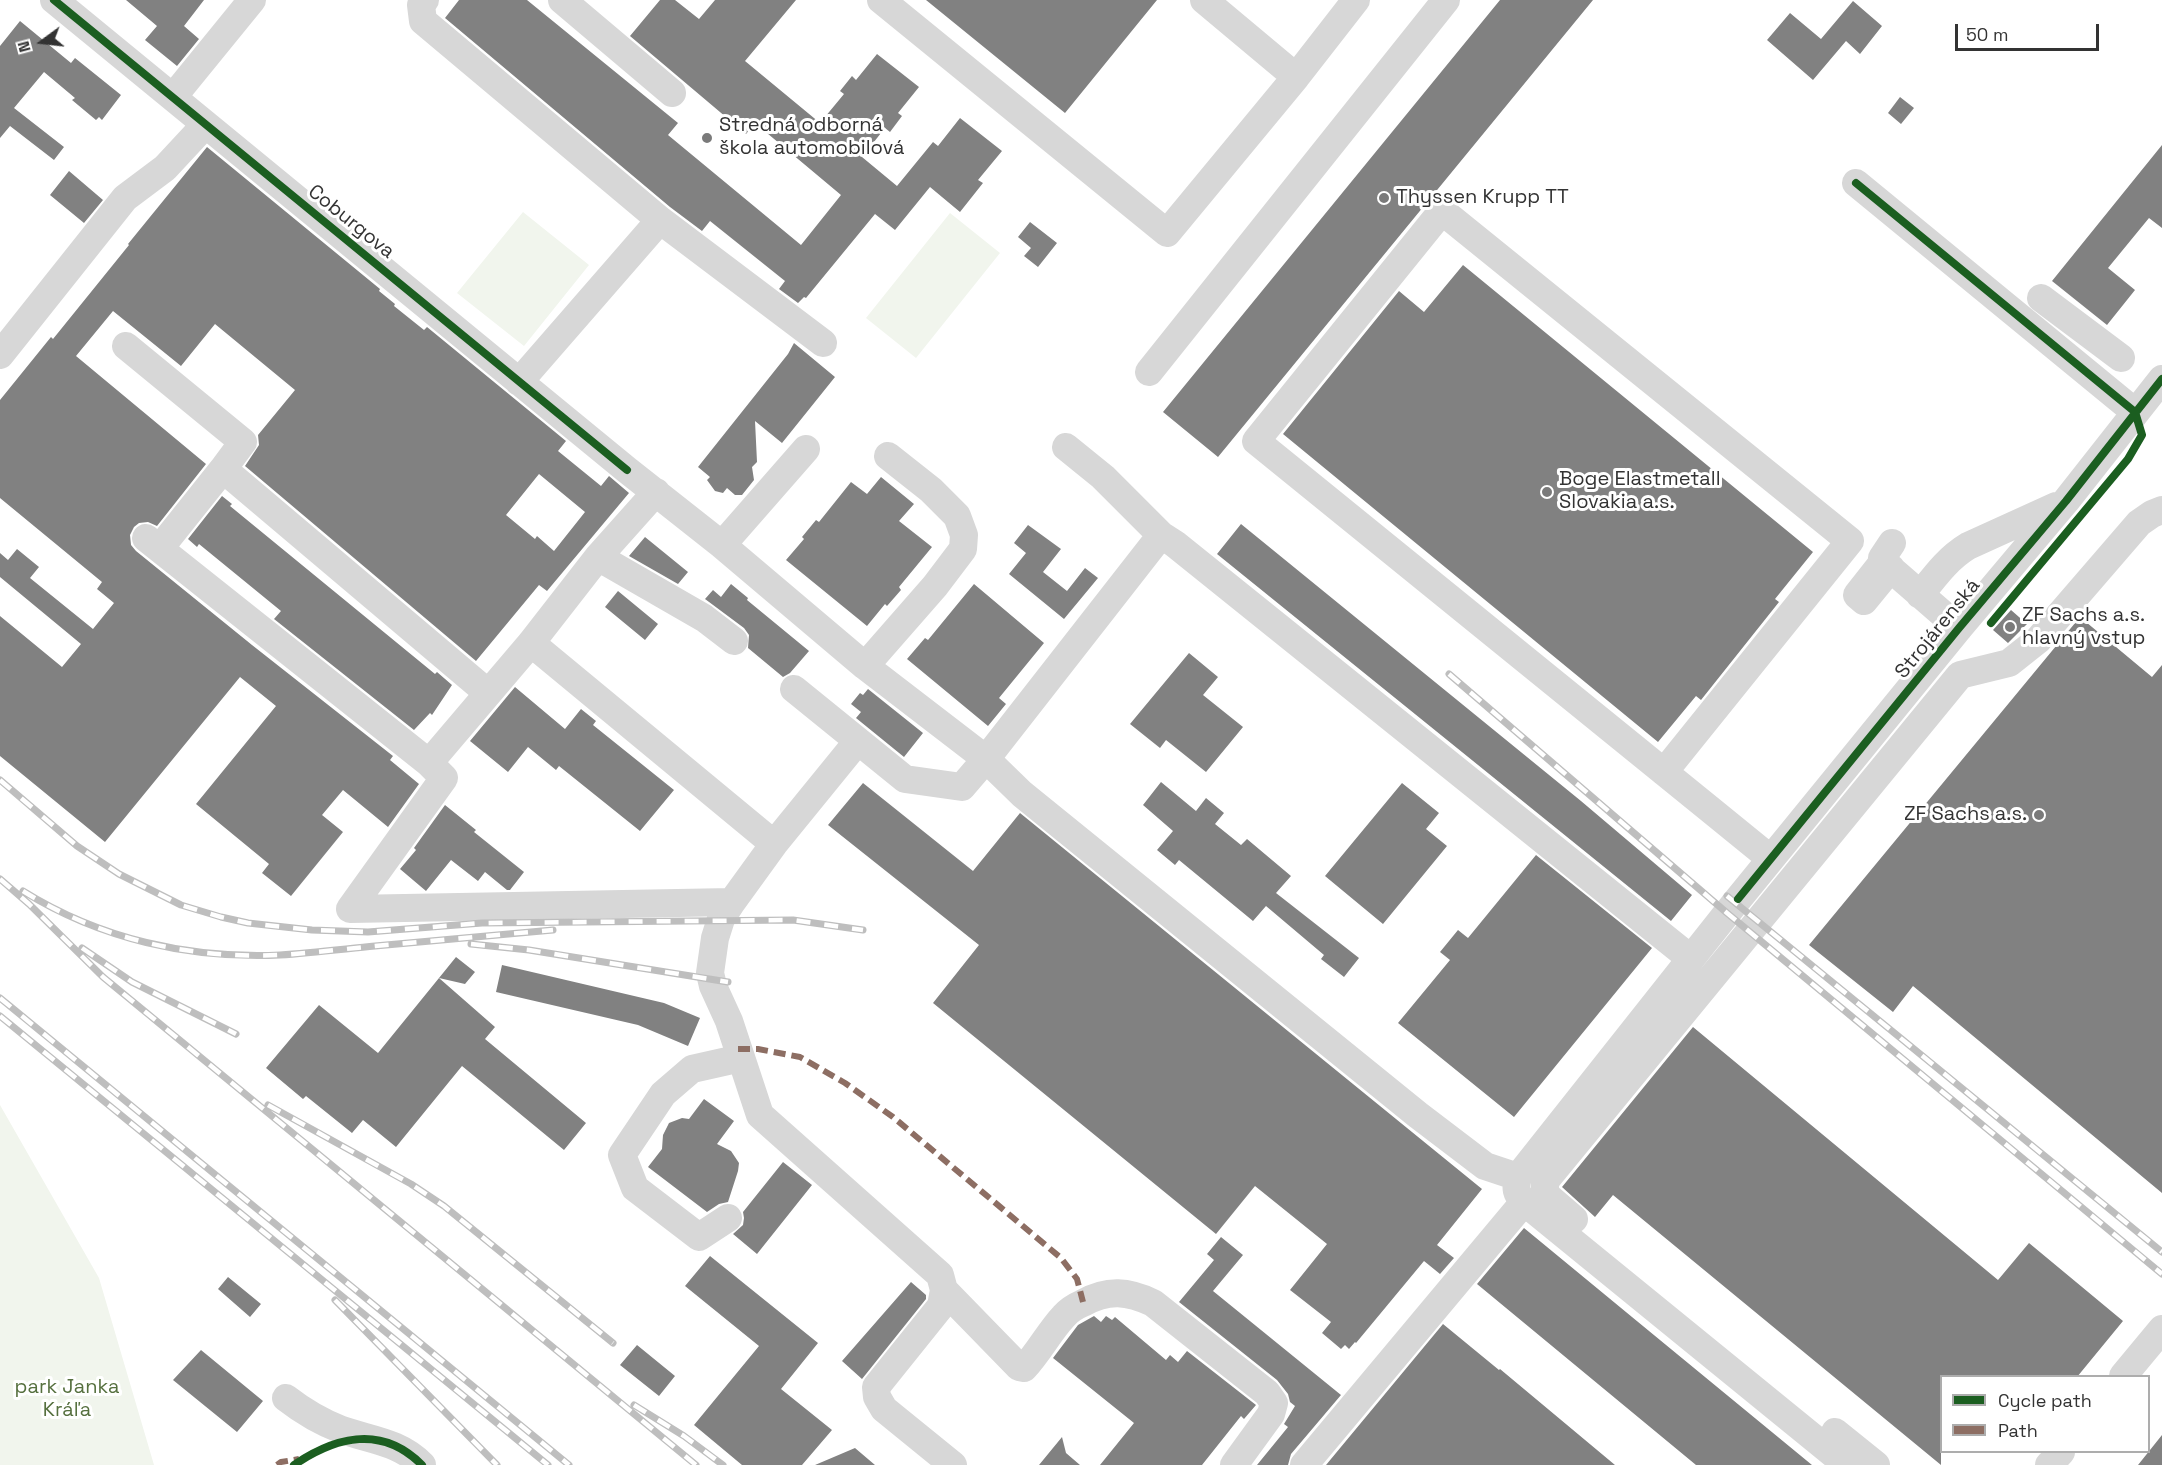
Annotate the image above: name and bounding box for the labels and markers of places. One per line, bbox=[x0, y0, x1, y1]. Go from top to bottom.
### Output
place label: Stredná odborná škola automobilová bbox=[719, 114, 905, 161]
marker: Stredná odborná škola automobilová bbox=[700, 131, 714, 145]
place label: Thyssen Krupp TT bbox=[1396, 186, 1569, 210]
marker: Thyssen Krupp TT bbox=[1377, 191, 1391, 205]
place label: Boge Elastmetall Slovakia a.s. bbox=[1559, 468, 1721, 515]
marker: Boge Elastmetall Slovakia a.s. bbox=[1540, 485, 1554, 499]
place label: ZF Sachs a.s. hlavný vstup bbox=[2022, 604, 2146, 651]
marker: ZF Sachs a.s. hlavný vstup bbox=[2003, 620, 2017, 634]
place label: ZF Sachs a.s. bbox=[1904, 803, 2027, 827]
marker: ZF Sachs a.s. bbox=[2032, 808, 2046, 822]

